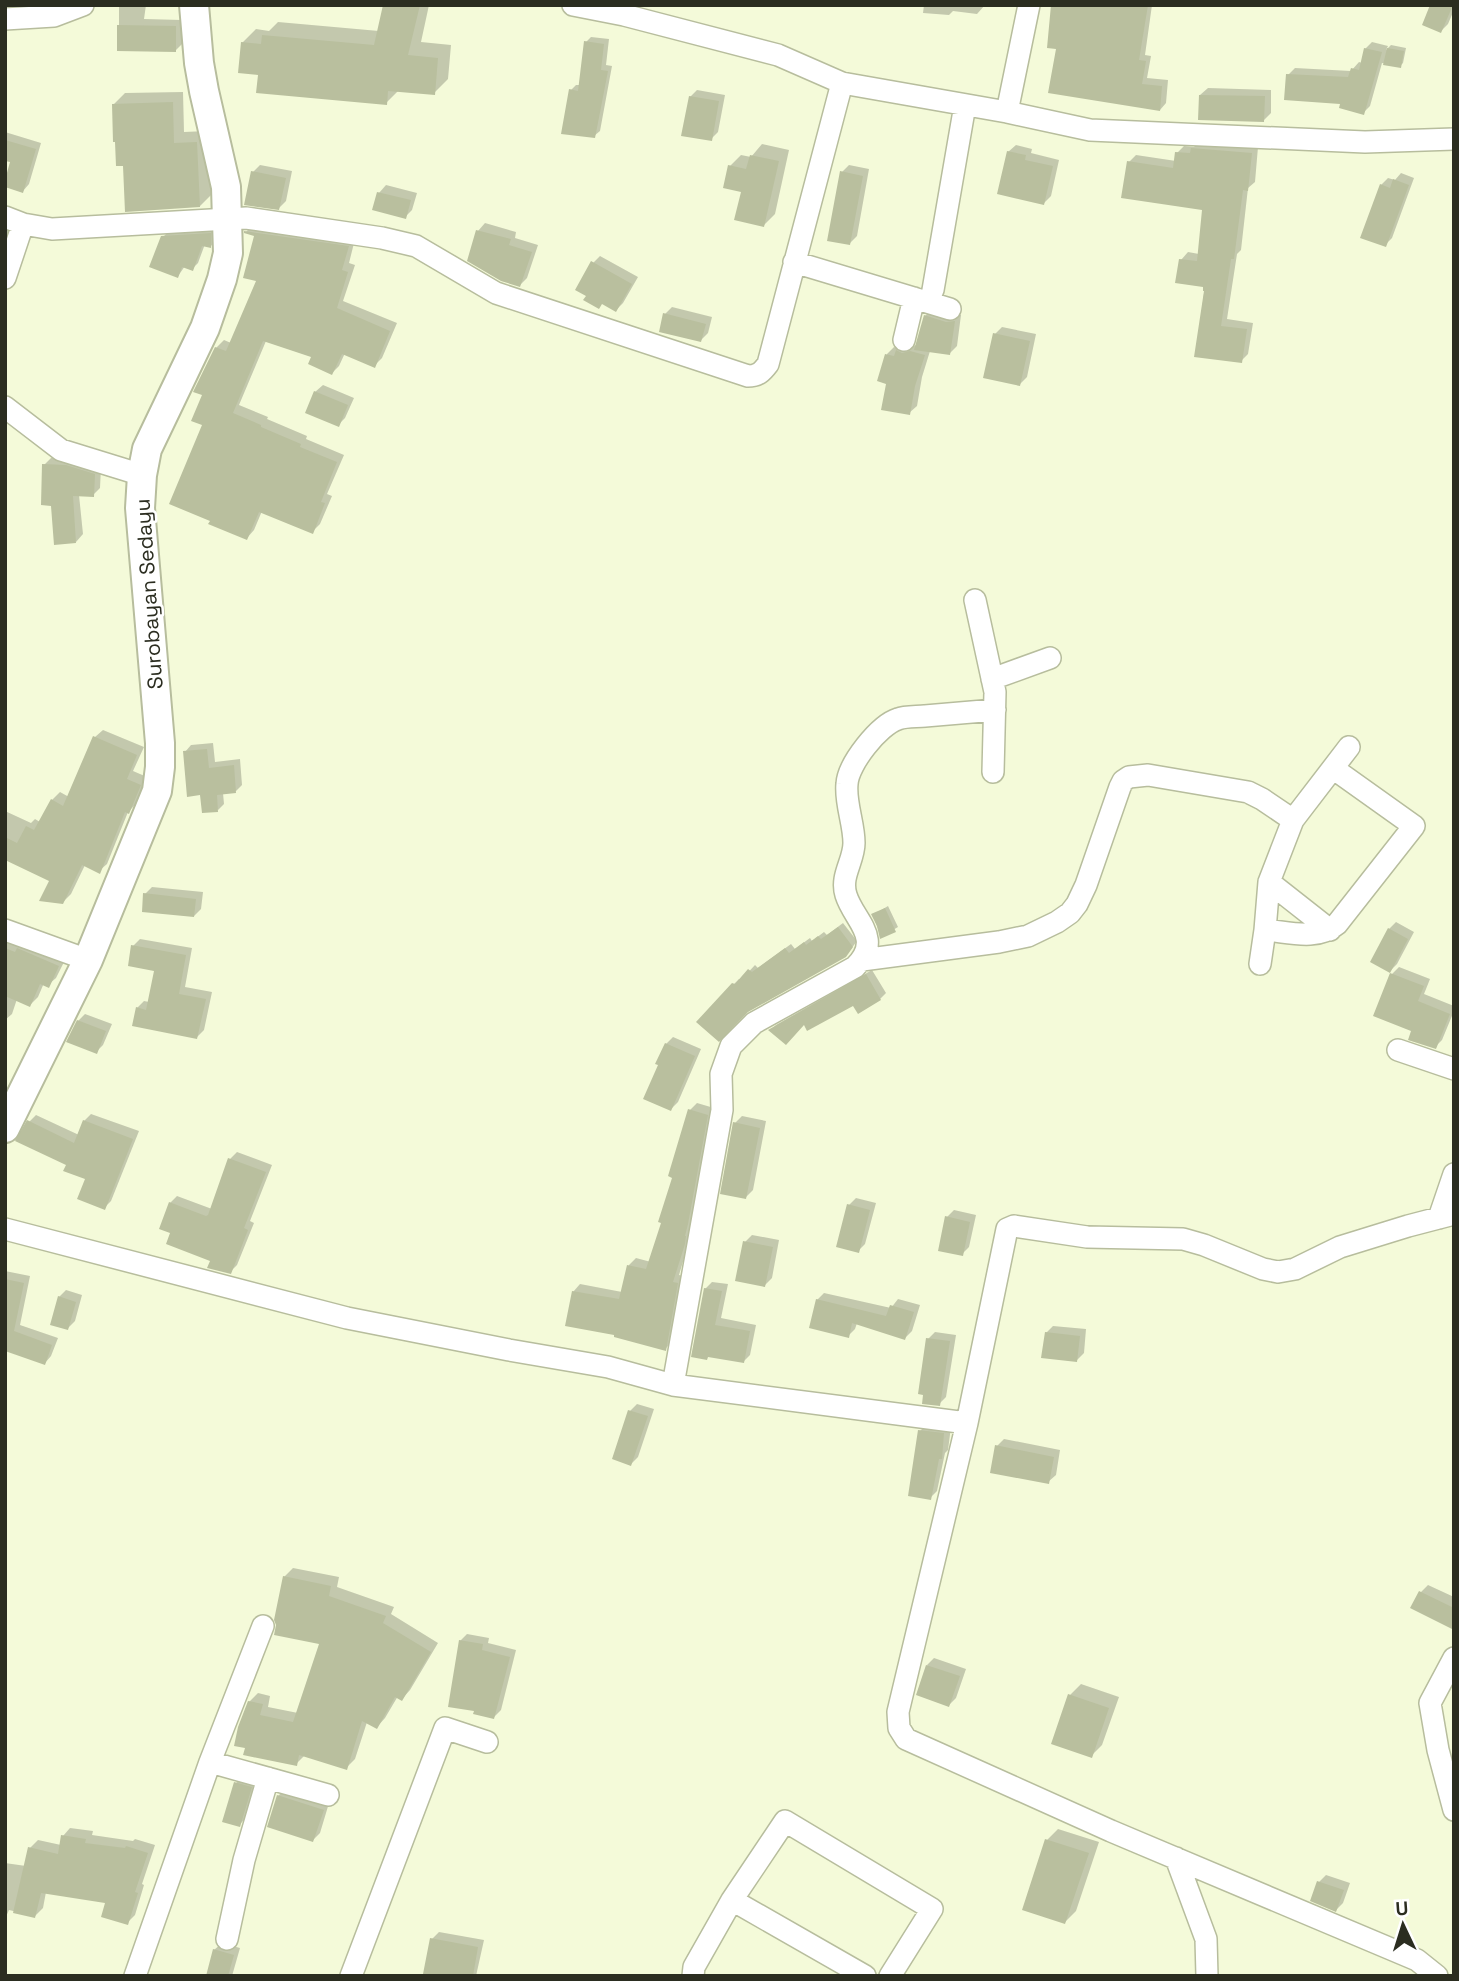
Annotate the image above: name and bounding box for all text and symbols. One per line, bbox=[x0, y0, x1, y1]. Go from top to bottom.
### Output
street label: Surobayan Sedayu bbox=[128, 498, 169, 690]
north arrow bbox=[1368, 1890, 1438, 1960]
text: U bbox=[1395, 1896, 1409, 1921]

